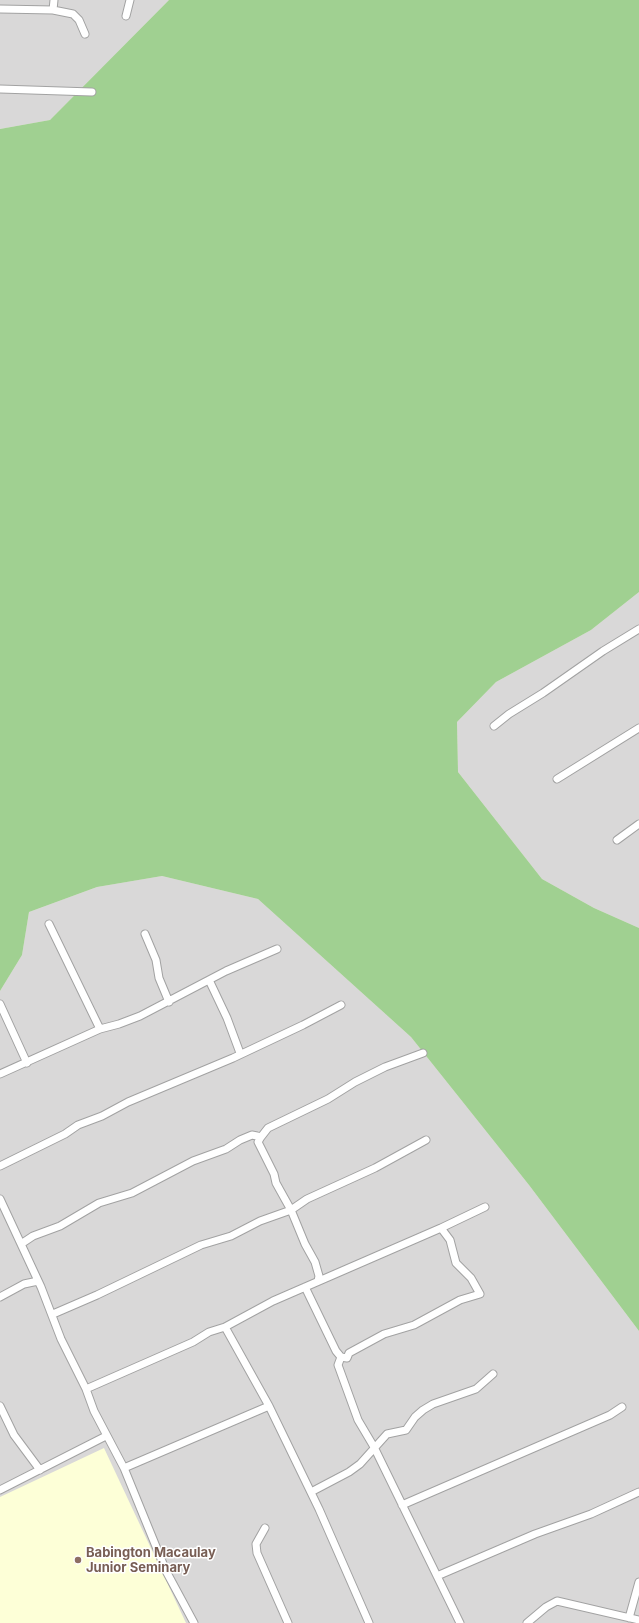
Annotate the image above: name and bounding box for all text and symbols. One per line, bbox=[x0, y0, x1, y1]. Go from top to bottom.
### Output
place label: Babington Macaulay Junior Seminary bbox=[86, 1545, 216, 1576]
marker: Babington Macaulay Junior Seminary bbox=[73, 1555, 83, 1565]

